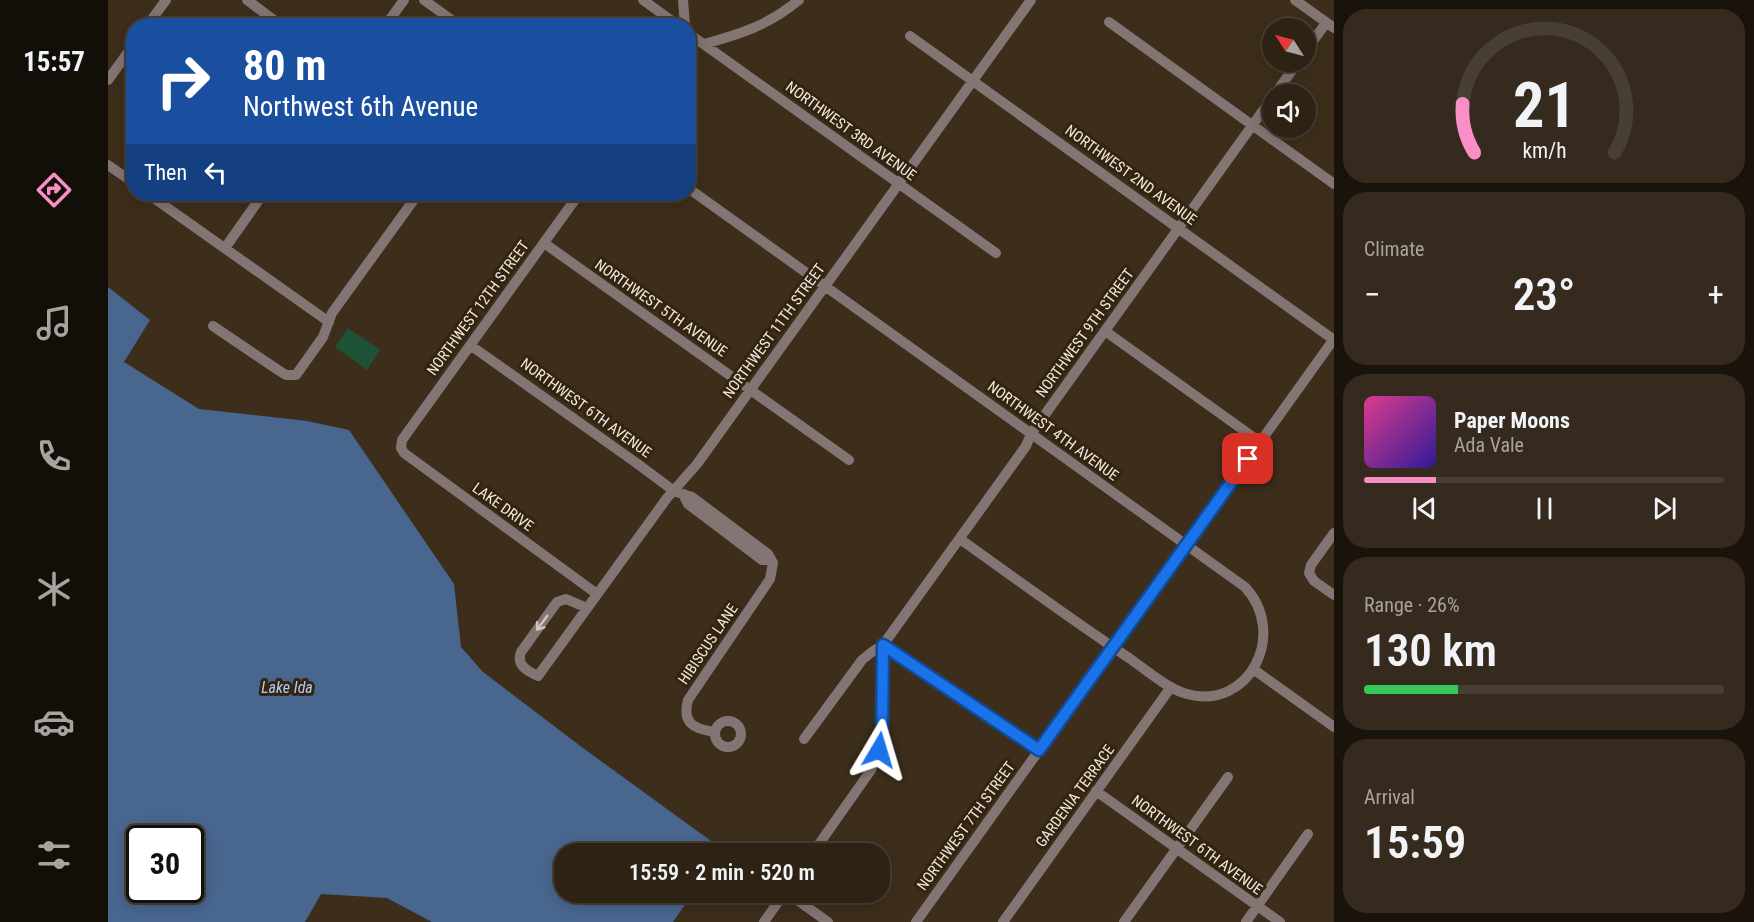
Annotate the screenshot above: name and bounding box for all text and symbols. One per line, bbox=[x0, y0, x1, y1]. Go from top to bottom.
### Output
north arrow bbox=[1262, 18, 1316, 72]
map controls bbox=[1262, 18, 1316, 138]
text: 80 m bbox=[243, 41, 326, 90]
icon: right bbox=[144, 42, 222, 120]
text: 15:57 bbox=[23, 46, 85, 78]
text: 21 bbox=[1512, 69, 1576, 142]
street label: NORTHWEST 3RD AVENUE bbox=[782, 78, 920, 184]
button: sound bbox=[1262, 84, 1316, 138]
text: Northwest 6th Avenue bbox=[243, 91, 478, 123]
street label: NORTHWEST 2ND AVENUE bbox=[1062, 121, 1200, 229]
text: km/h bbox=[1522, 138, 1566, 163]
icon: left bbox=[199, 156, 232, 189]
text: Then bbox=[144, 160, 187, 185]
icon: directions bbox=[33, 169, 75, 211]
street label: NORTHWEST 12TH STREET bbox=[423, 237, 533, 379]
text: Climate bbox=[1364, 237, 1424, 261]
street label: NORTHWEST 5TH AVENUE bbox=[591, 255, 731, 361]
street label: NORTHWEST 11TH STREET bbox=[719, 260, 829, 402]
street label: NORTHWEST 9TH STREET bbox=[1032, 265, 1138, 401]
text: 23° bbox=[1513, 268, 1575, 321]
text: − bbox=[1364, 275, 1381, 314]
text: + bbox=[1708, 275, 1724, 314]
icon: music bbox=[33, 302, 75, 344]
street label: NORTHWEST 6TH AVENUE bbox=[517, 354, 655, 462]
street label: NORTHWEST 4TH AVENUE bbox=[984, 377, 1122, 485]
text: Paper Moons bbox=[1454, 408, 1570, 433]
pin bbox=[1222, 433, 1273, 484]
text: Ada Vale bbox=[1454, 433, 1524, 457]
icon: phone bbox=[33, 435, 75, 477]
icon: arrive bbox=[1231, 442, 1264, 475]
street label: LAKE DRIVE bbox=[469, 479, 537, 535]
icon: previous bbox=[1408, 492, 1441, 525]
icon: pause bbox=[1528, 492, 1561, 525]
icon: next bbox=[1648, 492, 1681, 525]
icon: climate bbox=[33, 568, 75, 610]
text: Range · 26% bbox=[1364, 593, 1460, 617]
street label: HIBISCUS LANE bbox=[674, 600, 742, 688]
one-way arrow bbox=[536, 614, 548, 630]
text: 130 km bbox=[1364, 624, 1497, 677]
water label: Lake Ida bbox=[261, 678, 313, 697]
icon: car bbox=[33, 701, 75, 743]
position arrow bbox=[847, 718, 911, 782]
street label: GARDENIA TERRACE bbox=[1032, 741, 1118, 851]
street label: NORTHWEST 7TH STREET bbox=[913, 758, 1019, 894]
text: Arrival bbox=[1364, 785, 1415, 809]
street label: NORTHWEST 6TH AVENUE bbox=[1128, 791, 1266, 899]
text: 15:59 bbox=[1364, 816, 1466, 869]
speed limit sign: 30 bbox=[126, 825, 204, 903]
icon: filters bbox=[33, 834, 75, 876]
text: 15:59 · 2 min · 520 m bbox=[629, 860, 815, 885]

